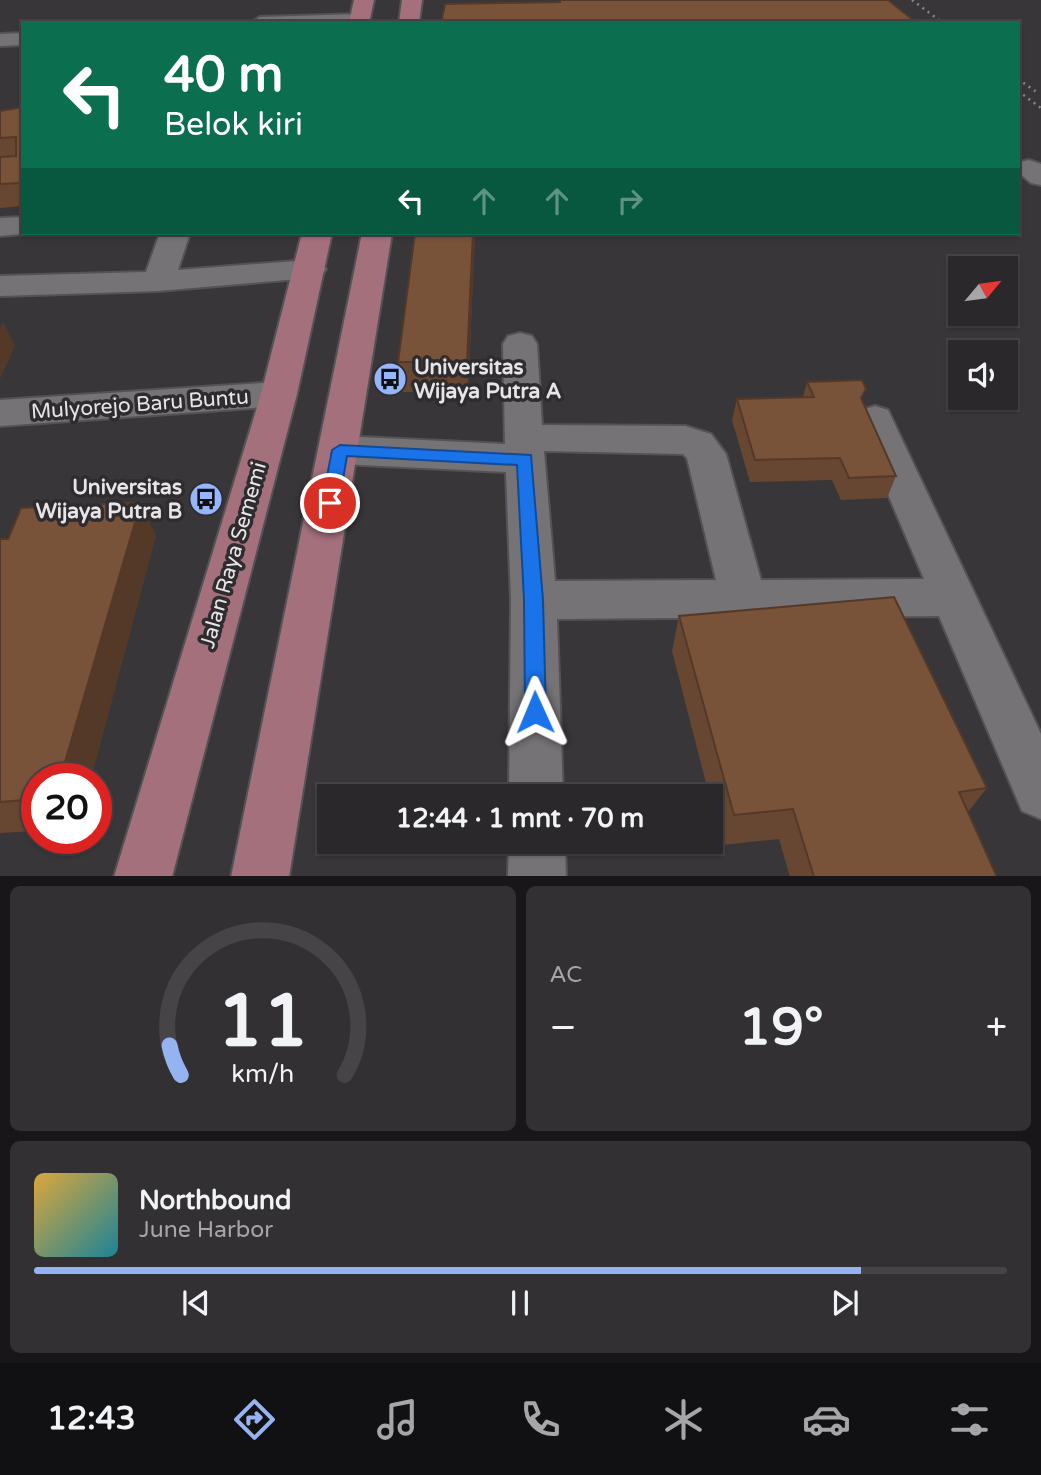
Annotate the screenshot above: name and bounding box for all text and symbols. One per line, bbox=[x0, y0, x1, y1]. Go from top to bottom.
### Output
text: 40 m bbox=[164, 46, 283, 105]
icon: left bbox=[49, 49, 140, 140]
text: Belok kiri bbox=[164, 106, 303, 144]
icon: left bbox=[392, 182, 430, 220]
icon: ahead bbox=[465, 182, 503, 220]
icon: ahead bbox=[538, 182, 576, 220]
icon: right bbox=[611, 182, 649, 220]
north arrow bbox=[948, 256, 1018, 326]
map controls bbox=[948, 256, 1018, 410]
button: sound bbox=[948, 340, 1018, 410]
place label: Universitas Wijaya Putra A bbox=[414, 355, 561, 404]
bus stop icon: Universitas Wijaya Putra A bbox=[371, 360, 409, 398]
street label: Mulyorejo Baru Buntu bbox=[30, 384, 250, 425]
street label: Jalan Raya Sememi bbox=[195, 459, 272, 651]
pin bbox=[300, 473, 360, 533]
place label: Universitas Wijaya Putra B bbox=[36, 475, 182, 524]
bus stop icon: Universitas Wijaya Putra B bbox=[187, 480, 225, 518]
icon: arrive bbox=[311, 484, 349, 522]
position arrow bbox=[498, 675, 572, 749]
speed limit sign: 20 bbox=[21, 763, 112, 854]
text: 12:44 · 1 mnt · 70 m bbox=[396, 803, 644, 834]
text: AC bbox=[550, 961, 582, 989]
text: 11 bbox=[217, 978, 308, 1066]
text: 19° bbox=[739, 996, 824, 1059]
text: − bbox=[550, 1005, 577, 1051]
text: + bbox=[986, 1005, 1007, 1051]
text: km/h bbox=[231, 1058, 294, 1088]
text: Northbound bbox=[139, 1185, 291, 1216]
text: June Harbor bbox=[139, 1216, 273, 1244]
icon: previous bbox=[177, 1284, 215, 1322]
icon: pause bbox=[501, 1284, 539, 1322]
icon: next bbox=[826, 1284, 864, 1322]
icon: directions bbox=[230, 1395, 279, 1444]
icon: music bbox=[373, 1395, 422, 1444]
icon: phone bbox=[516, 1395, 565, 1444]
icon: climate bbox=[659, 1395, 708, 1444]
icon: car bbox=[802, 1395, 851, 1444]
icon: filters bbox=[945, 1395, 994, 1444]
text: 12:43 bbox=[47, 1400, 136, 1438]

